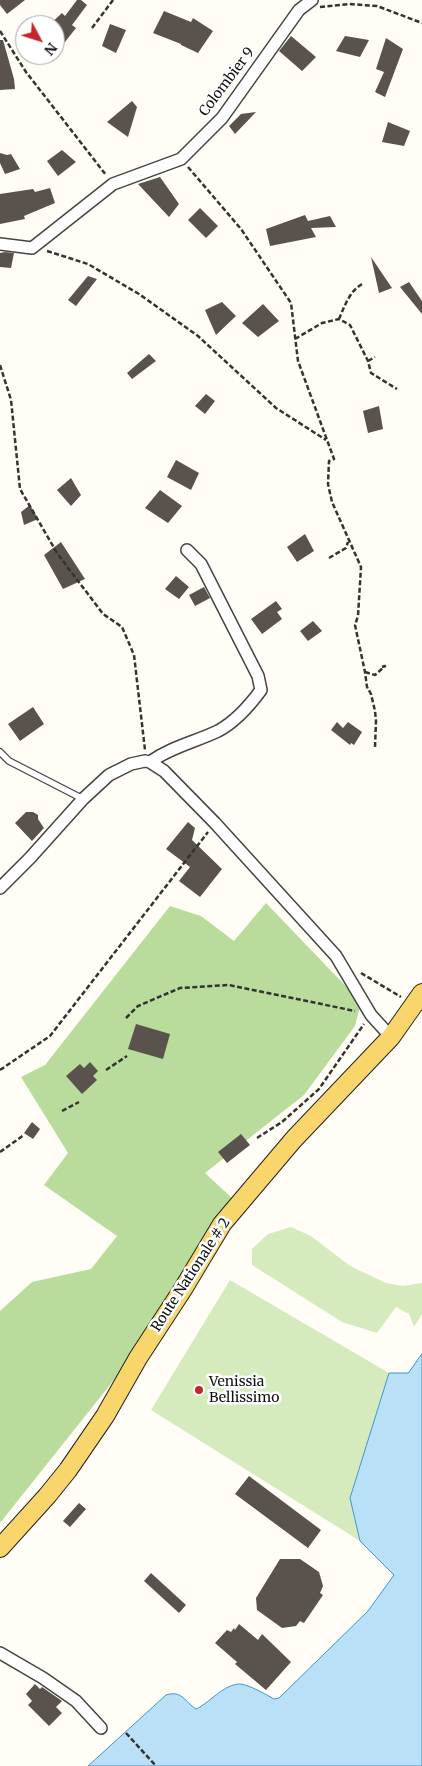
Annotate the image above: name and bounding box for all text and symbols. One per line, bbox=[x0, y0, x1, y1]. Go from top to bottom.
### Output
north arrow bbox=[15, 15, 65, 65]
text: N bbox=[40, 39, 61, 59]
street label: Colombier 9 bbox=[196, 44, 258, 120]
street label: Route Nationale # 2 bbox=[148, 1215, 234, 1335]
place label: Venissia Bellissimo bbox=[209, 1374, 279, 1406]
marker: Venissia Bellissimo bbox=[193, 1384, 205, 1396]

